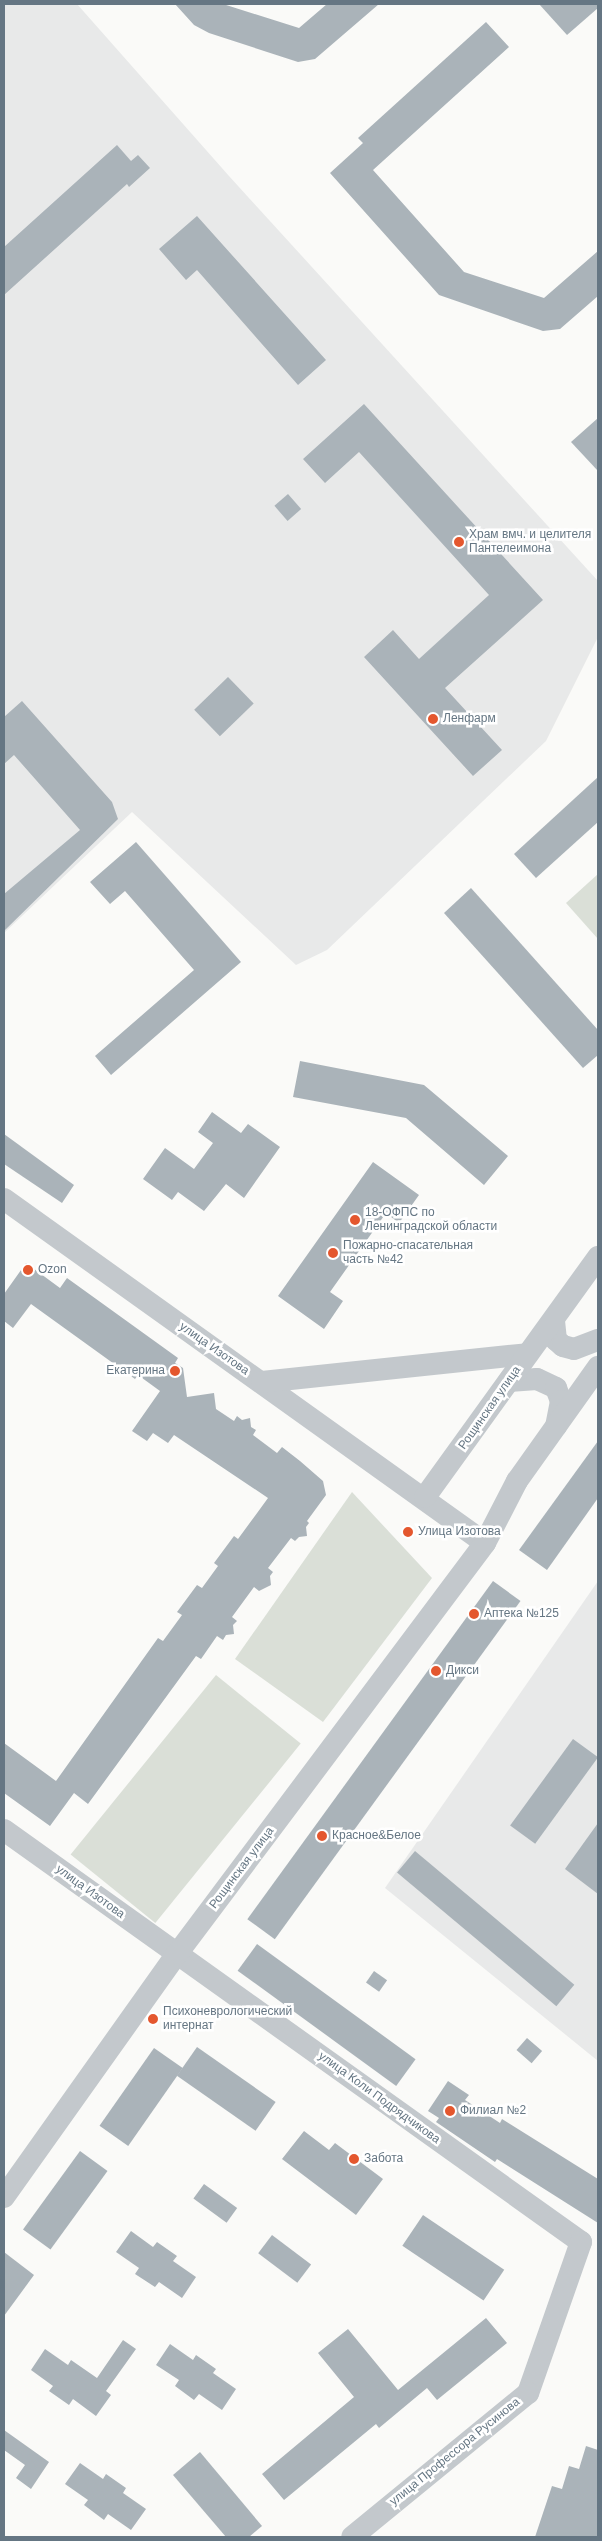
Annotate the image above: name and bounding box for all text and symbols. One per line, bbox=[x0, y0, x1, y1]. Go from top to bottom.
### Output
place label: Храм вмч. и целителя Пантелеимона bbox=[469, 528, 591, 556]
marker: Храм вмч. и целителя Пантелеимона bbox=[453, 536, 465, 548]
place label: Ленфарм bbox=[443, 712, 496, 726]
marker: Ленфарм bbox=[427, 713, 439, 725]
place label: 18-ОФПС по Ленинградской области bbox=[365, 1206, 497, 1234]
marker: 18-ОФПС по Ленинградской области bbox=[349, 1214, 361, 1226]
place label: Пожарно-спасательная часть №42 bbox=[343, 1239, 473, 1267]
marker: Пожарно-спасательная часть №42 bbox=[327, 1247, 339, 1259]
place label: Ozon bbox=[38, 1263, 67, 1277]
marker: Ozon bbox=[22, 1264, 34, 1276]
street label: улица Изотова bbox=[176, 1320, 252, 1378]
place label: Екатерина bbox=[106, 1364, 165, 1378]
street label: Рощинская улица bbox=[456, 1364, 524, 1452]
marker: Екатерина bbox=[169, 1365, 181, 1377]
place label: Улица Изотова bbox=[418, 1525, 501, 1539]
marker: Улица Изотова bbox=[402, 1526, 414, 1538]
place label: Аптека №125 bbox=[484, 1607, 559, 1621]
marker: Аптека №125 bbox=[468, 1608, 480, 1620]
place label: Дикси bbox=[446, 1664, 479, 1678]
marker: Дикси bbox=[430, 1665, 442, 1677]
street label: Рощинская улица bbox=[207, 1824, 277, 1912]
place label: Красное&Белое bbox=[332, 1829, 421, 1843]
marker: Красное&Белое bbox=[316, 1830, 328, 1842]
street label: улица Изотова bbox=[53, 1862, 127, 1922]
place label: Психоневрологический интернат bbox=[163, 2005, 292, 2033]
marker: Психоневрологический интернат bbox=[147, 2013, 159, 2025]
street label: улица Коли Подрядчикова bbox=[315, 2049, 443, 2147]
place label: Филиал №2 bbox=[460, 2104, 526, 2118]
marker: Филиал №2 bbox=[444, 2105, 456, 2117]
place label: Забота bbox=[364, 2152, 403, 2166]
marker: Забота bbox=[348, 2153, 360, 2165]
street label: улица Профессора Русинова bbox=[387, 2395, 523, 2509]

